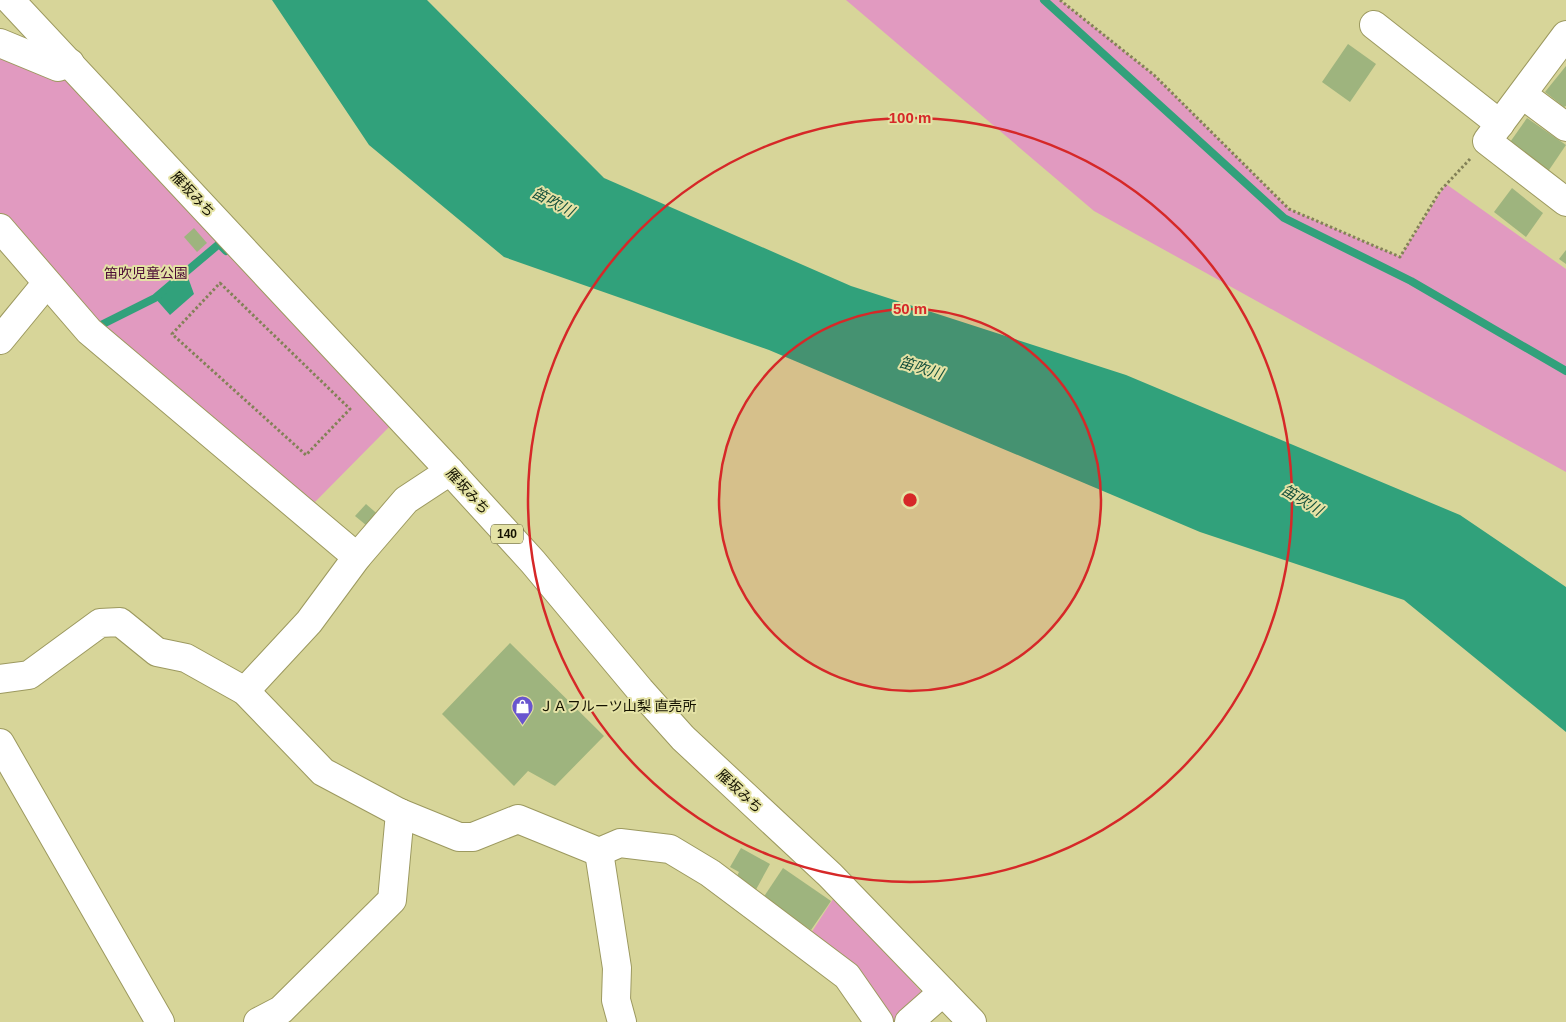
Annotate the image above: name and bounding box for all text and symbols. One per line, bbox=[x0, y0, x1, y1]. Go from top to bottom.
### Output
text: 100 m bbox=[889, 109, 931, 126]
street label: 雁坂みち bbox=[168, 168, 218, 220]
water label: 笛吹川 bbox=[529, 183, 579, 221]
park label: 笛吹児童公園 bbox=[104, 265, 188, 281]
text: 50 m bbox=[893, 300, 927, 317]
water label: 笛吹川 bbox=[897, 353, 947, 383]
street label: 雁坂みち bbox=[443, 465, 493, 517]
water label: 笛吹川 bbox=[1279, 481, 1328, 519]
centre of rings bbox=[901, 491, 919, 509]
road number: 140 bbox=[491, 524, 523, 544]
shop icon: ＪＡフルーツ山梨 直売所 bbox=[511, 694, 535, 725]
place label: ＪＡフルーツ山梨 直売所 bbox=[539, 698, 697, 714]
street label: 雁坂みち bbox=[714, 766, 766, 816]

